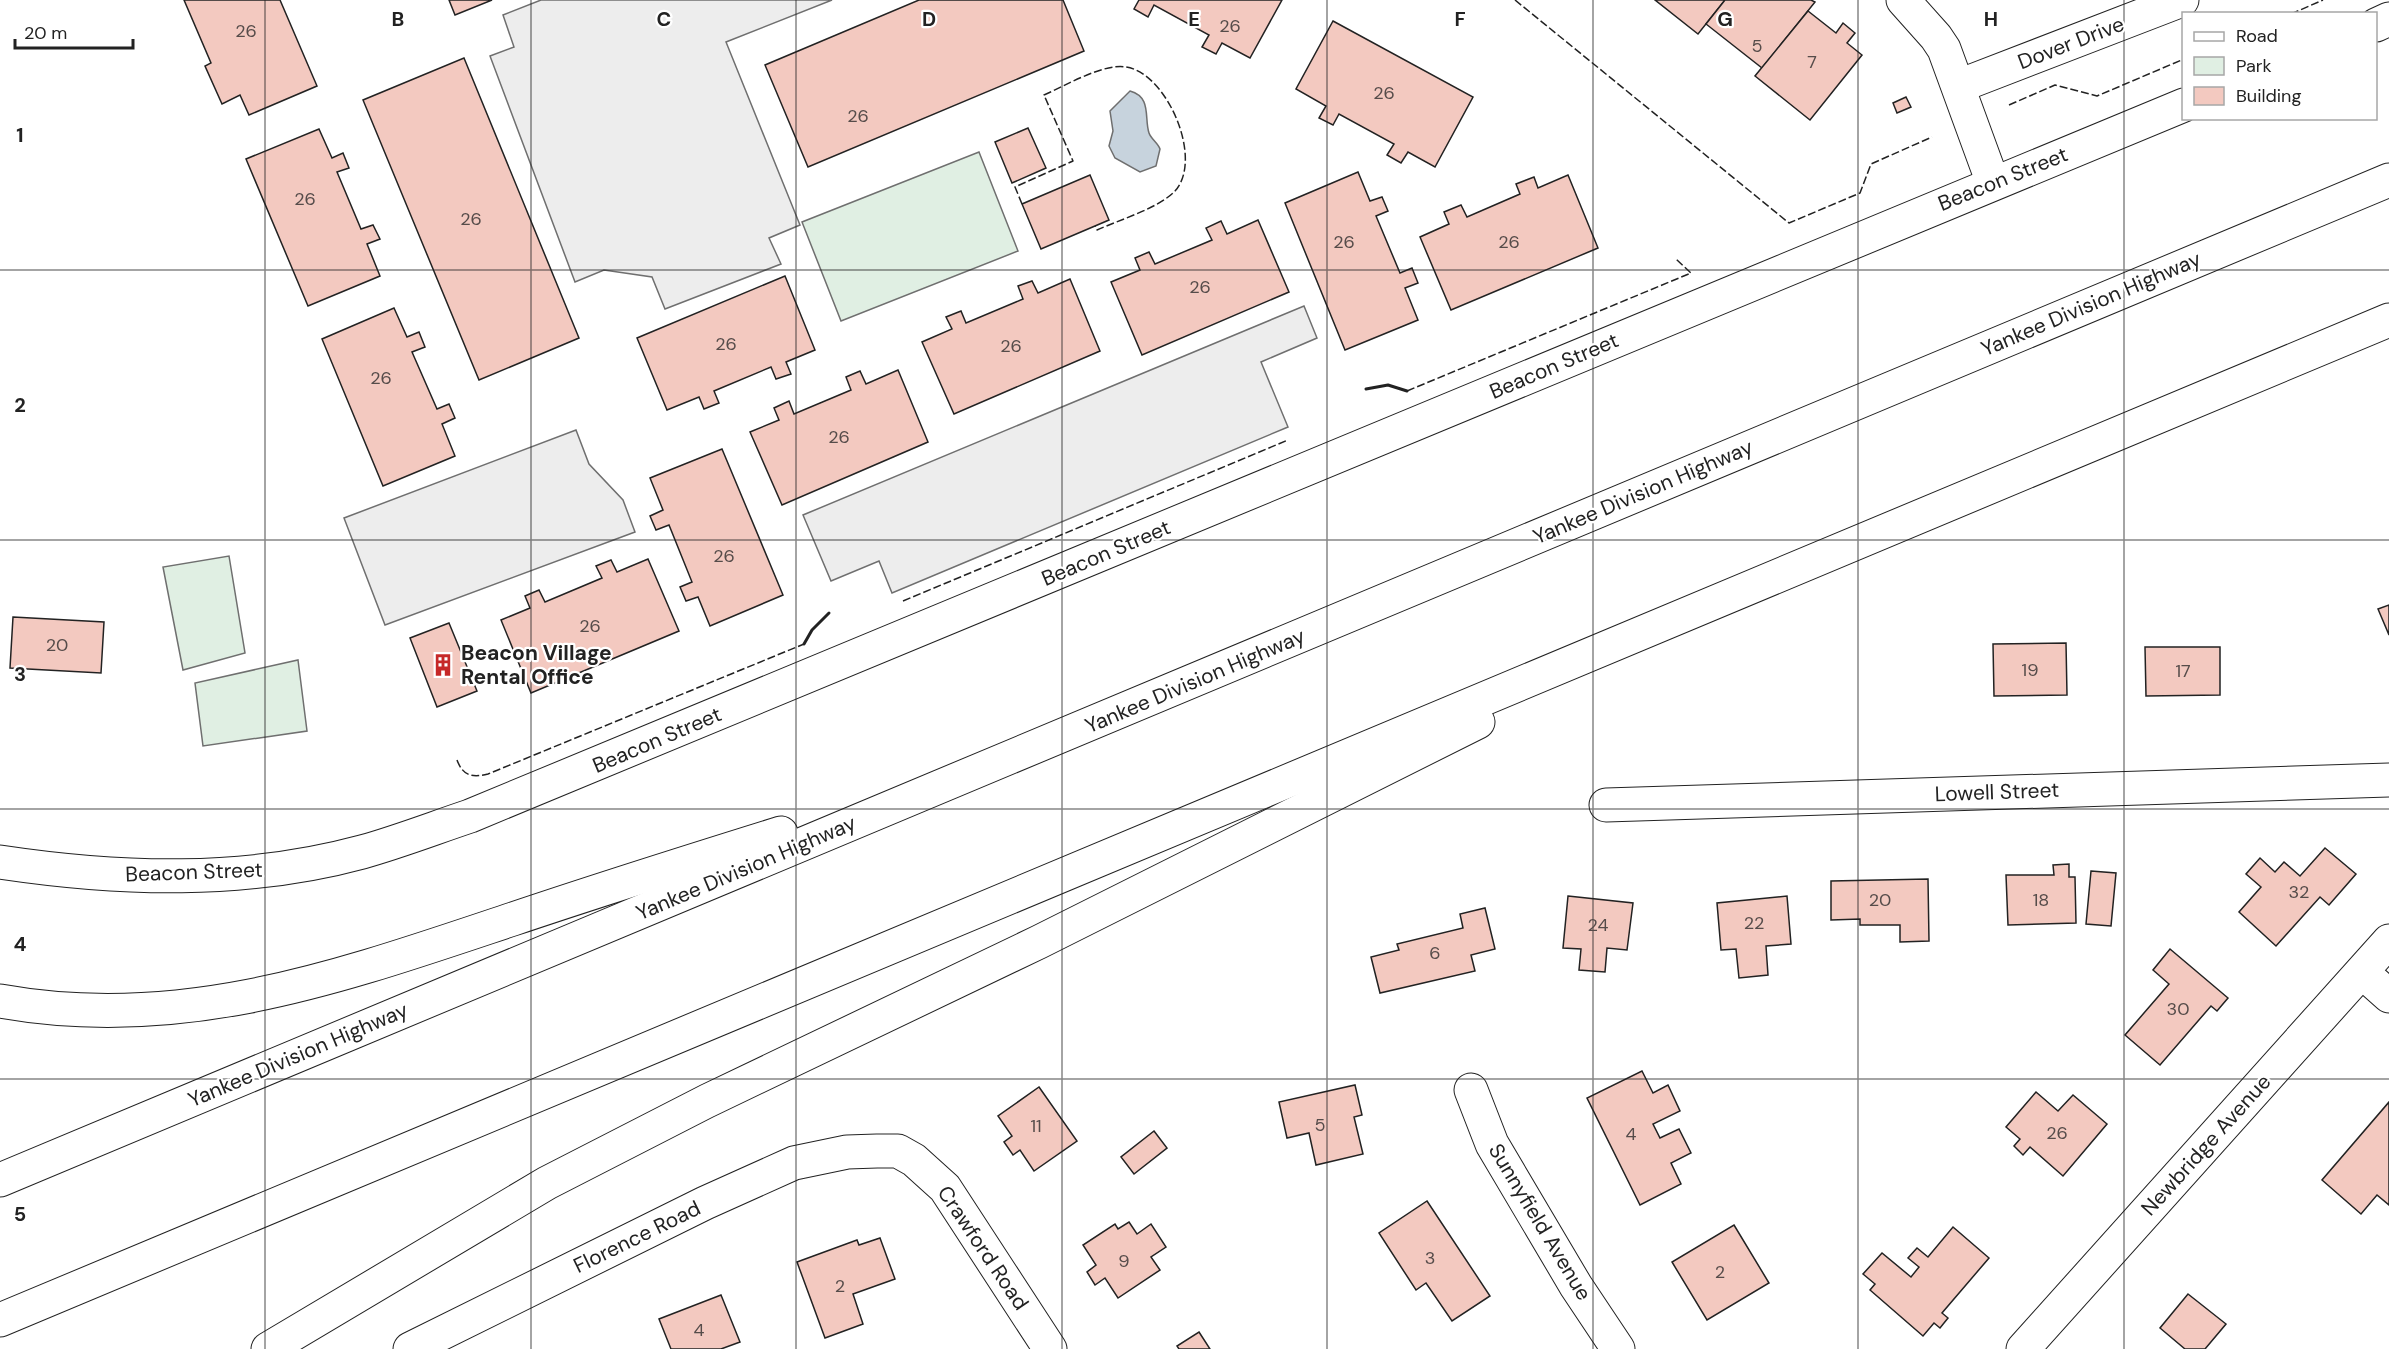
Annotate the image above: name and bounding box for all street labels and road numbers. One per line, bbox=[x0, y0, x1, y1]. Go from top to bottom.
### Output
street label: Dover Drive bbox=[2014, 10, 2128, 76]
street label: Beacon Street bbox=[1934, 140, 2072, 218]
street label: Yankee Division Highway bbox=[1977, 245, 2205, 363]
street label: Beacon Street bbox=[1485, 326, 1623, 406]
street label: Yankee Division Highway bbox=[1529, 433, 1757, 551]
street label: Beacon Street bbox=[1037, 513, 1175, 593]
street label: Yankee Division Highway bbox=[1081, 622, 1309, 740]
street label: Beacon Street bbox=[588, 700, 726, 780]
street label: Lowell Street bbox=[1934, 776, 2060, 808]
street label: Yankee Division Highway bbox=[632, 809, 860, 927]
street label: Beacon Street bbox=[125, 856, 263, 888]
street label: Yankee Division Highway bbox=[184, 996, 412, 1114]
street label: Newbridge Avenue bbox=[2135, 1068, 2277, 1222]
street label: Sunnyfield Avenue bbox=[1482, 1138, 1598, 1306]
street label: Crawford Road bbox=[931, 1180, 1035, 1316]
street label: Florence Road bbox=[569, 1194, 705, 1280]

